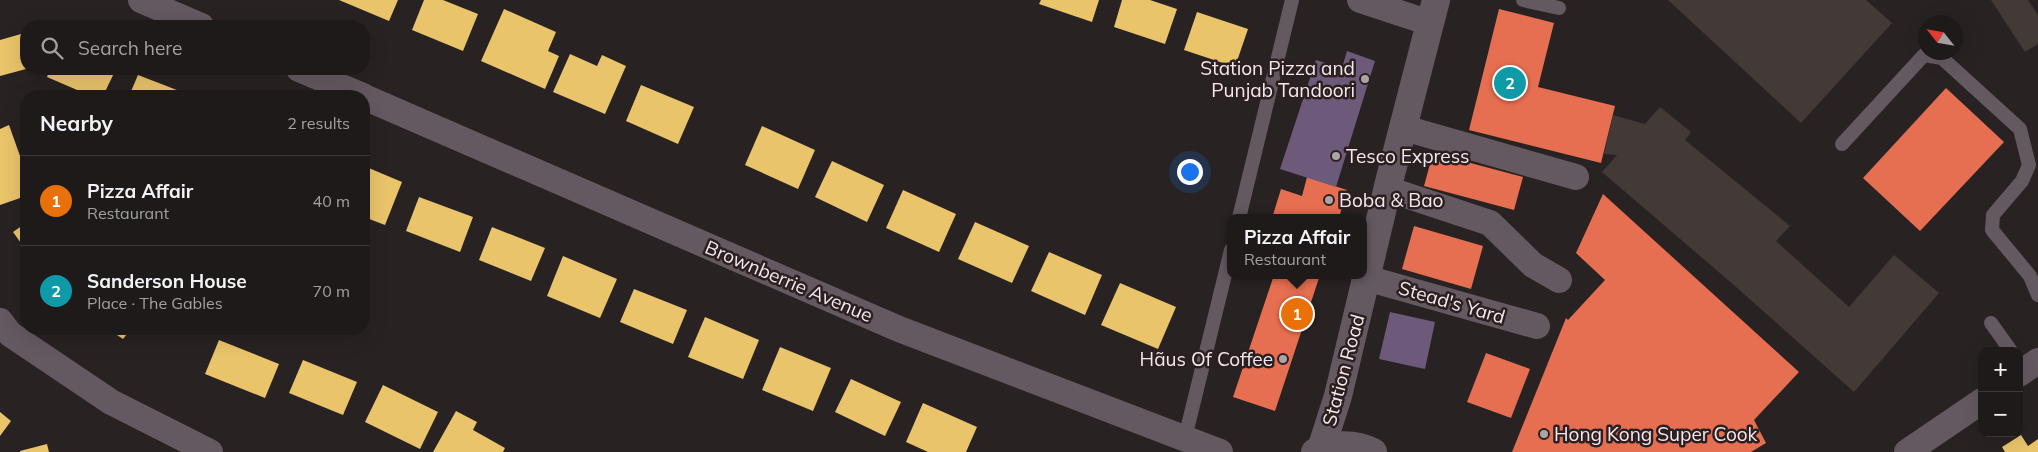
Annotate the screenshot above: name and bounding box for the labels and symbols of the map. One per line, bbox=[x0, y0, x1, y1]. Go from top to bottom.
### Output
north arrow bbox=[1918, 15, 1963, 60]
place label: Station Pizza and Punjab Tandoori bbox=[1200, 56, 1355, 102]
pin: 2 bbox=[1494, 64, 1526, 102]
marker: Station Pizza and Punjab Tandoori bbox=[1359, 73, 1371, 85]
place label: Tesco Express bbox=[1346, 144, 1470, 168]
marker: Tesco Express bbox=[1330, 150, 1342, 162]
your location bbox=[1177, 159, 1203, 185]
place label: Boba & Bao bbox=[1339, 188, 1443, 212]
marker: Boba & Bao bbox=[1323, 194, 1335, 206]
street label: Brownberrie Avenue bbox=[702, 235, 876, 327]
street label: Stead's Yard bbox=[1396, 275, 1508, 329]
pin: 1 bbox=[1281, 295, 1313, 333]
street label: Station Road bbox=[1317, 312, 1369, 428]
place label: Hãus Of Coffee bbox=[1140, 347, 1273, 371]
marker: Hãus Of Coffee bbox=[1277, 353, 1289, 365]
place label: Hong Kong Super Cook bbox=[1554, 422, 1758, 446]
marker: Hong Kong Super Cook bbox=[1538, 428, 1550, 440]

